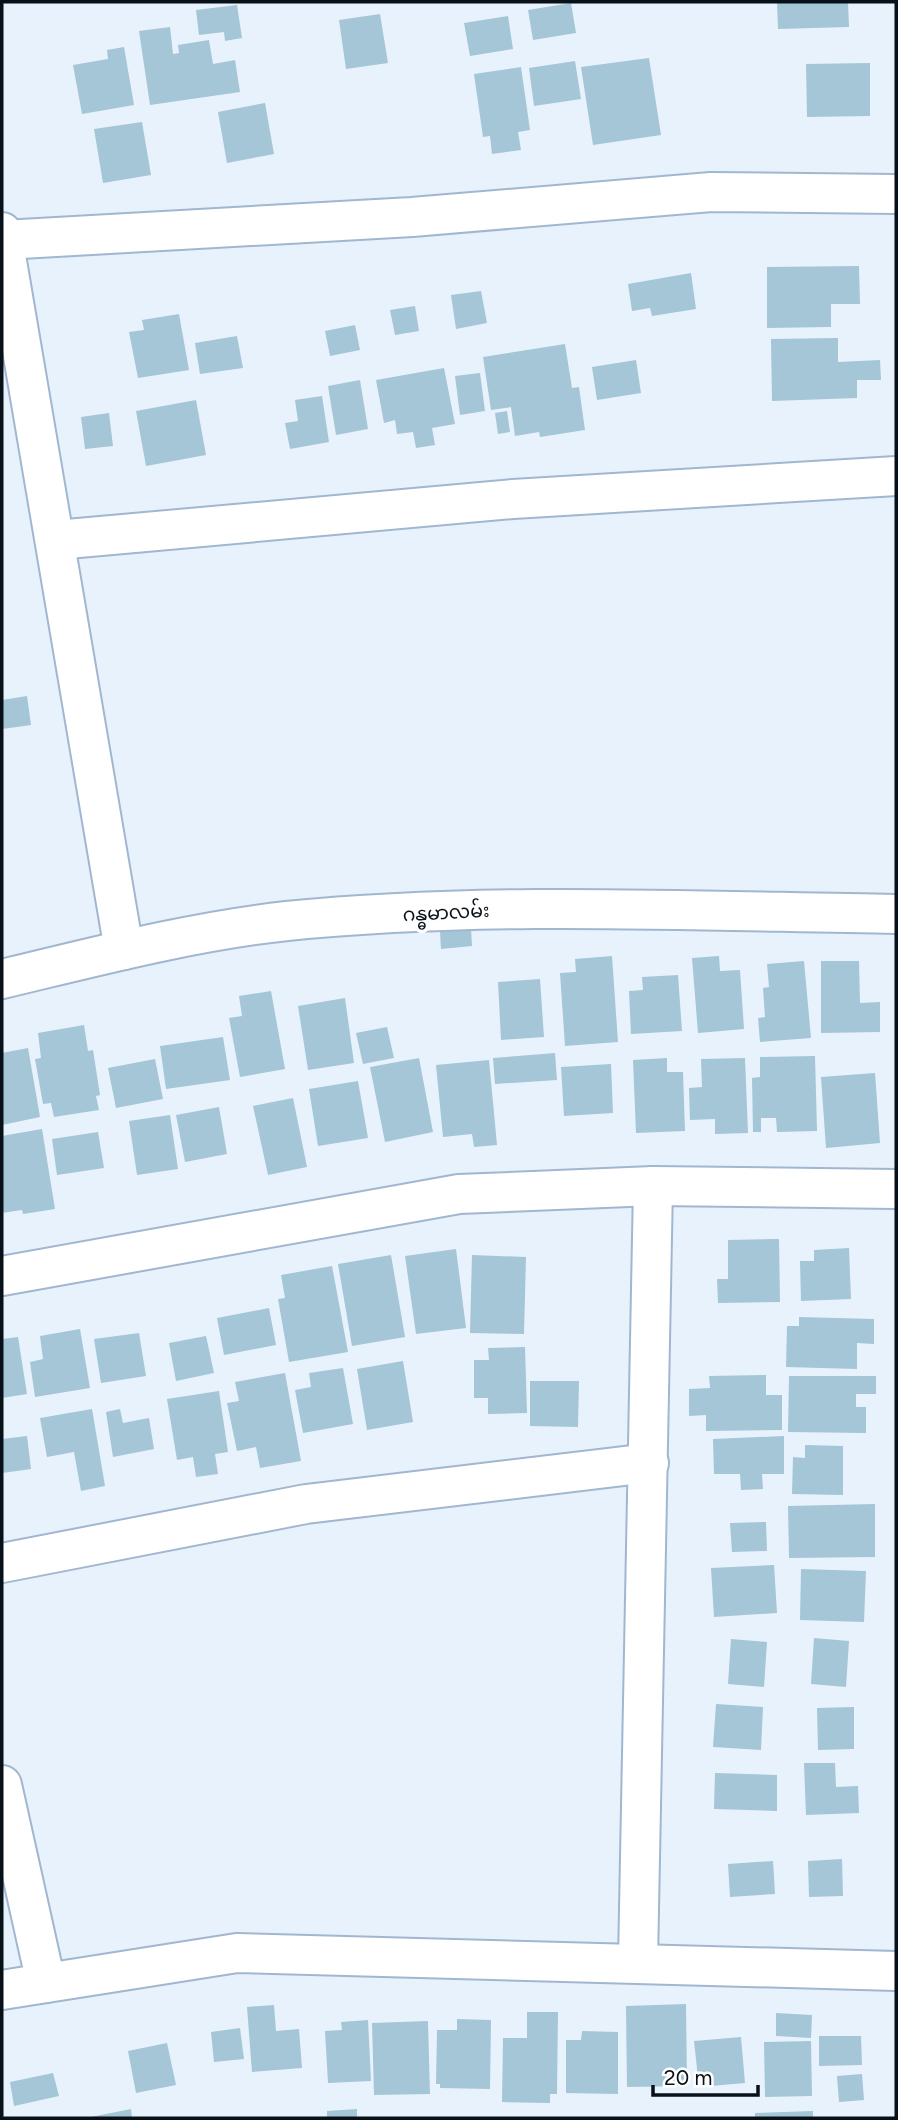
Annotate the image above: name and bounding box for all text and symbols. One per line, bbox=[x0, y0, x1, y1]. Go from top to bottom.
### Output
street label: ဂန္ဓမာလမ်း bbox=[402, 896, 490, 931]
scale bar bbox=[653, 2054, 758, 2098]
text: 20 m bbox=[664, 2065, 712, 2090]

